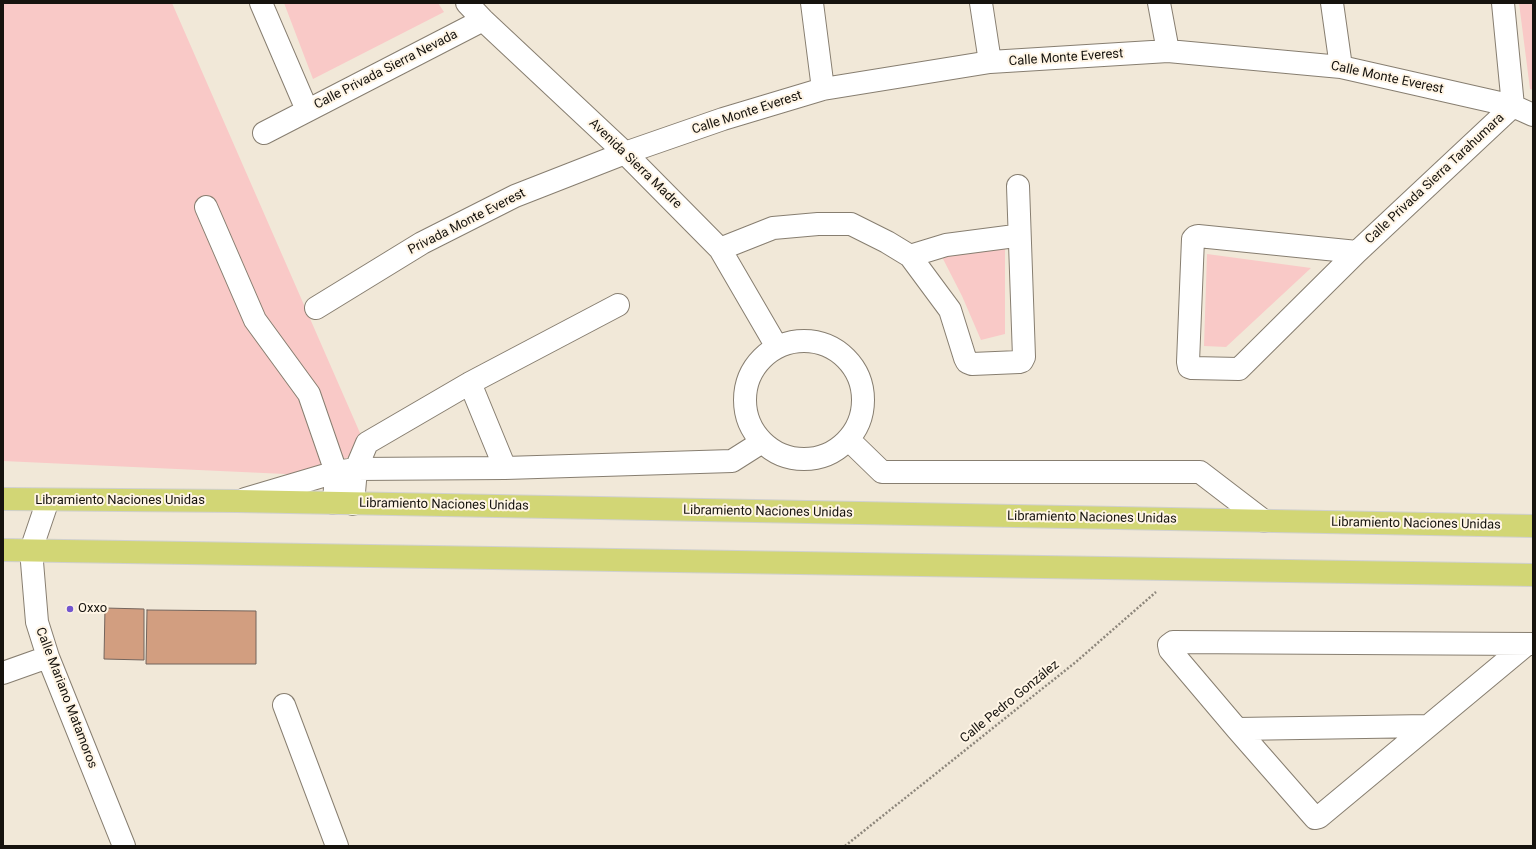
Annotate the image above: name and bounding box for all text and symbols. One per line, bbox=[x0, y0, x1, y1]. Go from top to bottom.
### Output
street label: Calle Privada Sierra Nevada bbox=[312, 27, 460, 113]
street label: Calle Monte Everest bbox=[1008, 46, 1124, 70]
street label: Calle Monte Everest bbox=[1329, 58, 1445, 98]
street label: Calle Monte Everest bbox=[690, 88, 804, 138]
street label: Calle Privada Sierra Tarahumara bbox=[1362, 110, 1508, 248]
street label: Avenida Sierra Madre bbox=[585, 116, 685, 212]
street label: Privada Monte Everest bbox=[406, 186, 528, 258]
street label: Libramiento Naciones Unidas bbox=[35, 493, 205, 509]
street label: Libramiento Naciones Unidas bbox=[359, 496, 529, 514]
street label: Libramiento Naciones Unidas bbox=[683, 503, 853, 521]
street label: Libramiento Naciones Unidas bbox=[1007, 509, 1177, 527]
street label: Libramiento Naciones Unidas bbox=[1331, 515, 1501, 533]
place label: Oxxo bbox=[78, 601, 107, 617]
marker: Oxxo bbox=[65, 604, 75, 614]
street label: Calle Mariano Matamoros bbox=[32, 625, 100, 771]
street label: Calle Pedro González bbox=[957, 657, 1063, 747]

